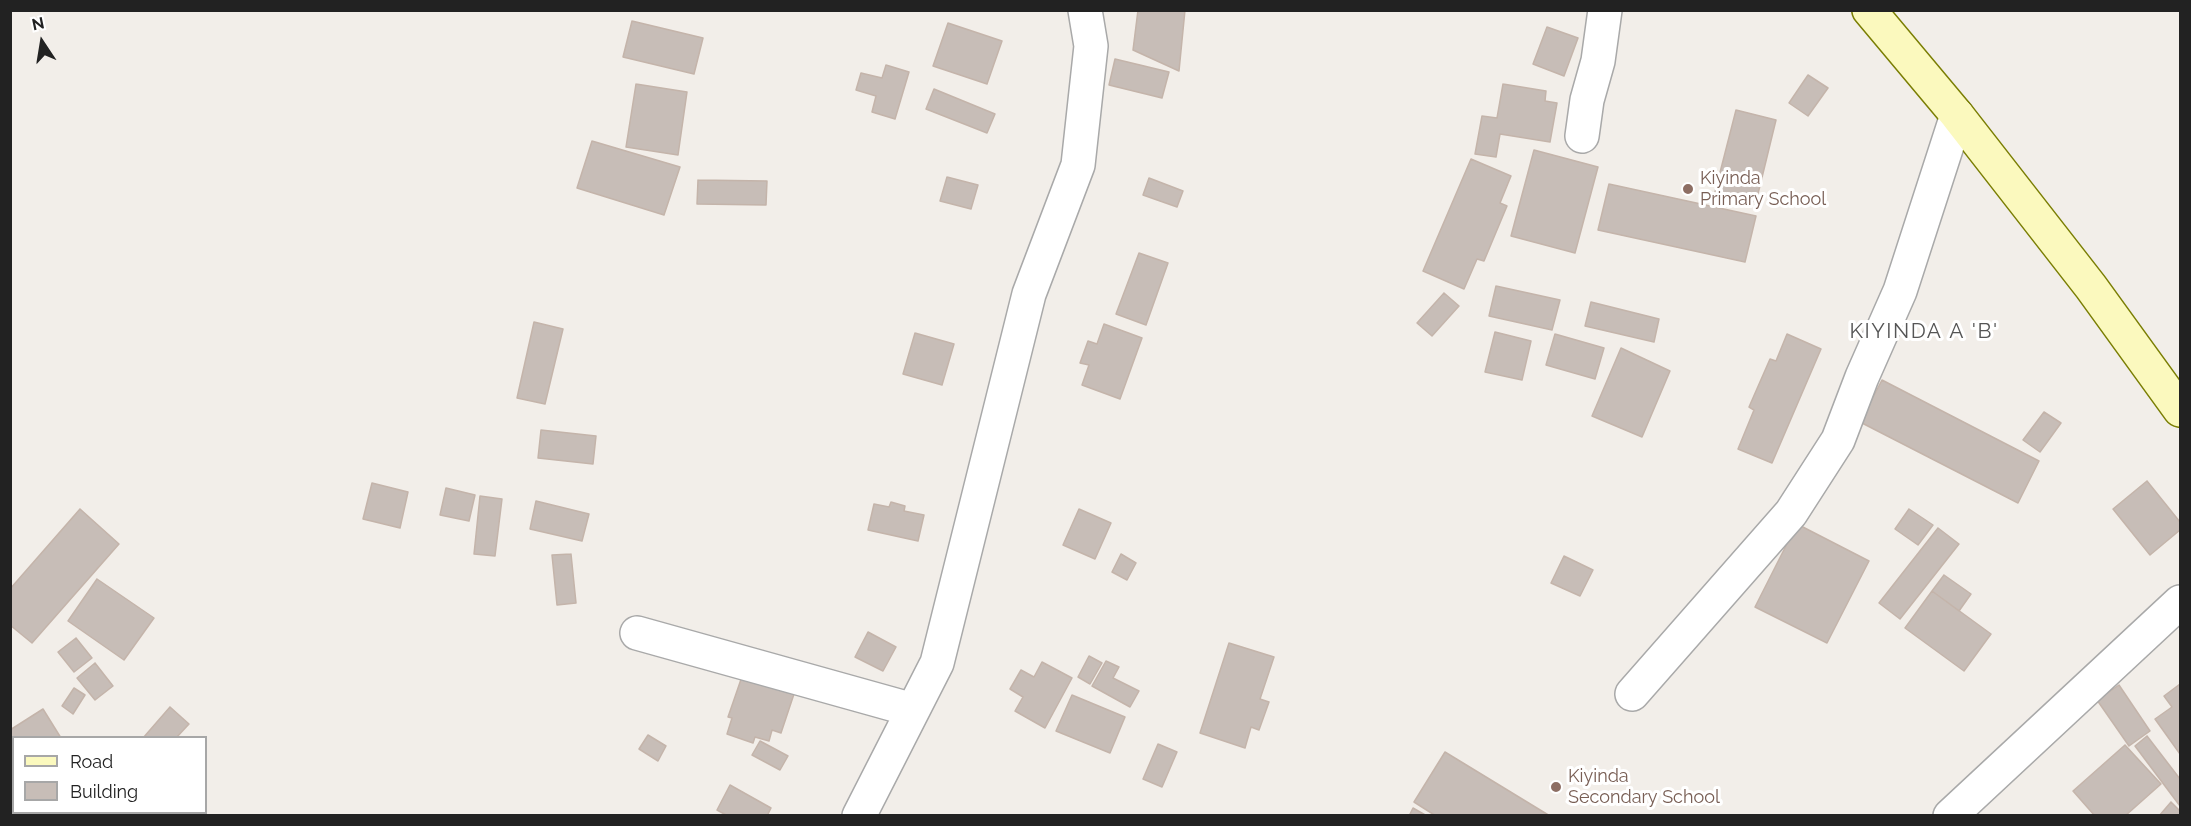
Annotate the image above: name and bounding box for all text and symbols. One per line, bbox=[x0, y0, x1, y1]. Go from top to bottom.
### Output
north arrow bbox=[12, 12, 72, 72]
text: N bbox=[30, 13, 46, 34]
place label: Kiyinda Primary School bbox=[1700, 168, 1826, 210]
marker: Kiyinda Primary School bbox=[1681, 182, 1695, 196]
district label: KIYINDA A 'B' bbox=[1849, 319, 1999, 345]
legend bbox=[12, 736, 207, 814]
text: Road bbox=[70, 751, 113, 772]
place label: Kiyinda Secondary School bbox=[1568, 766, 1720, 808]
marker: Kiyinda Secondary School bbox=[1549, 780, 1563, 794]
text: Building bbox=[70, 781, 138, 802]

